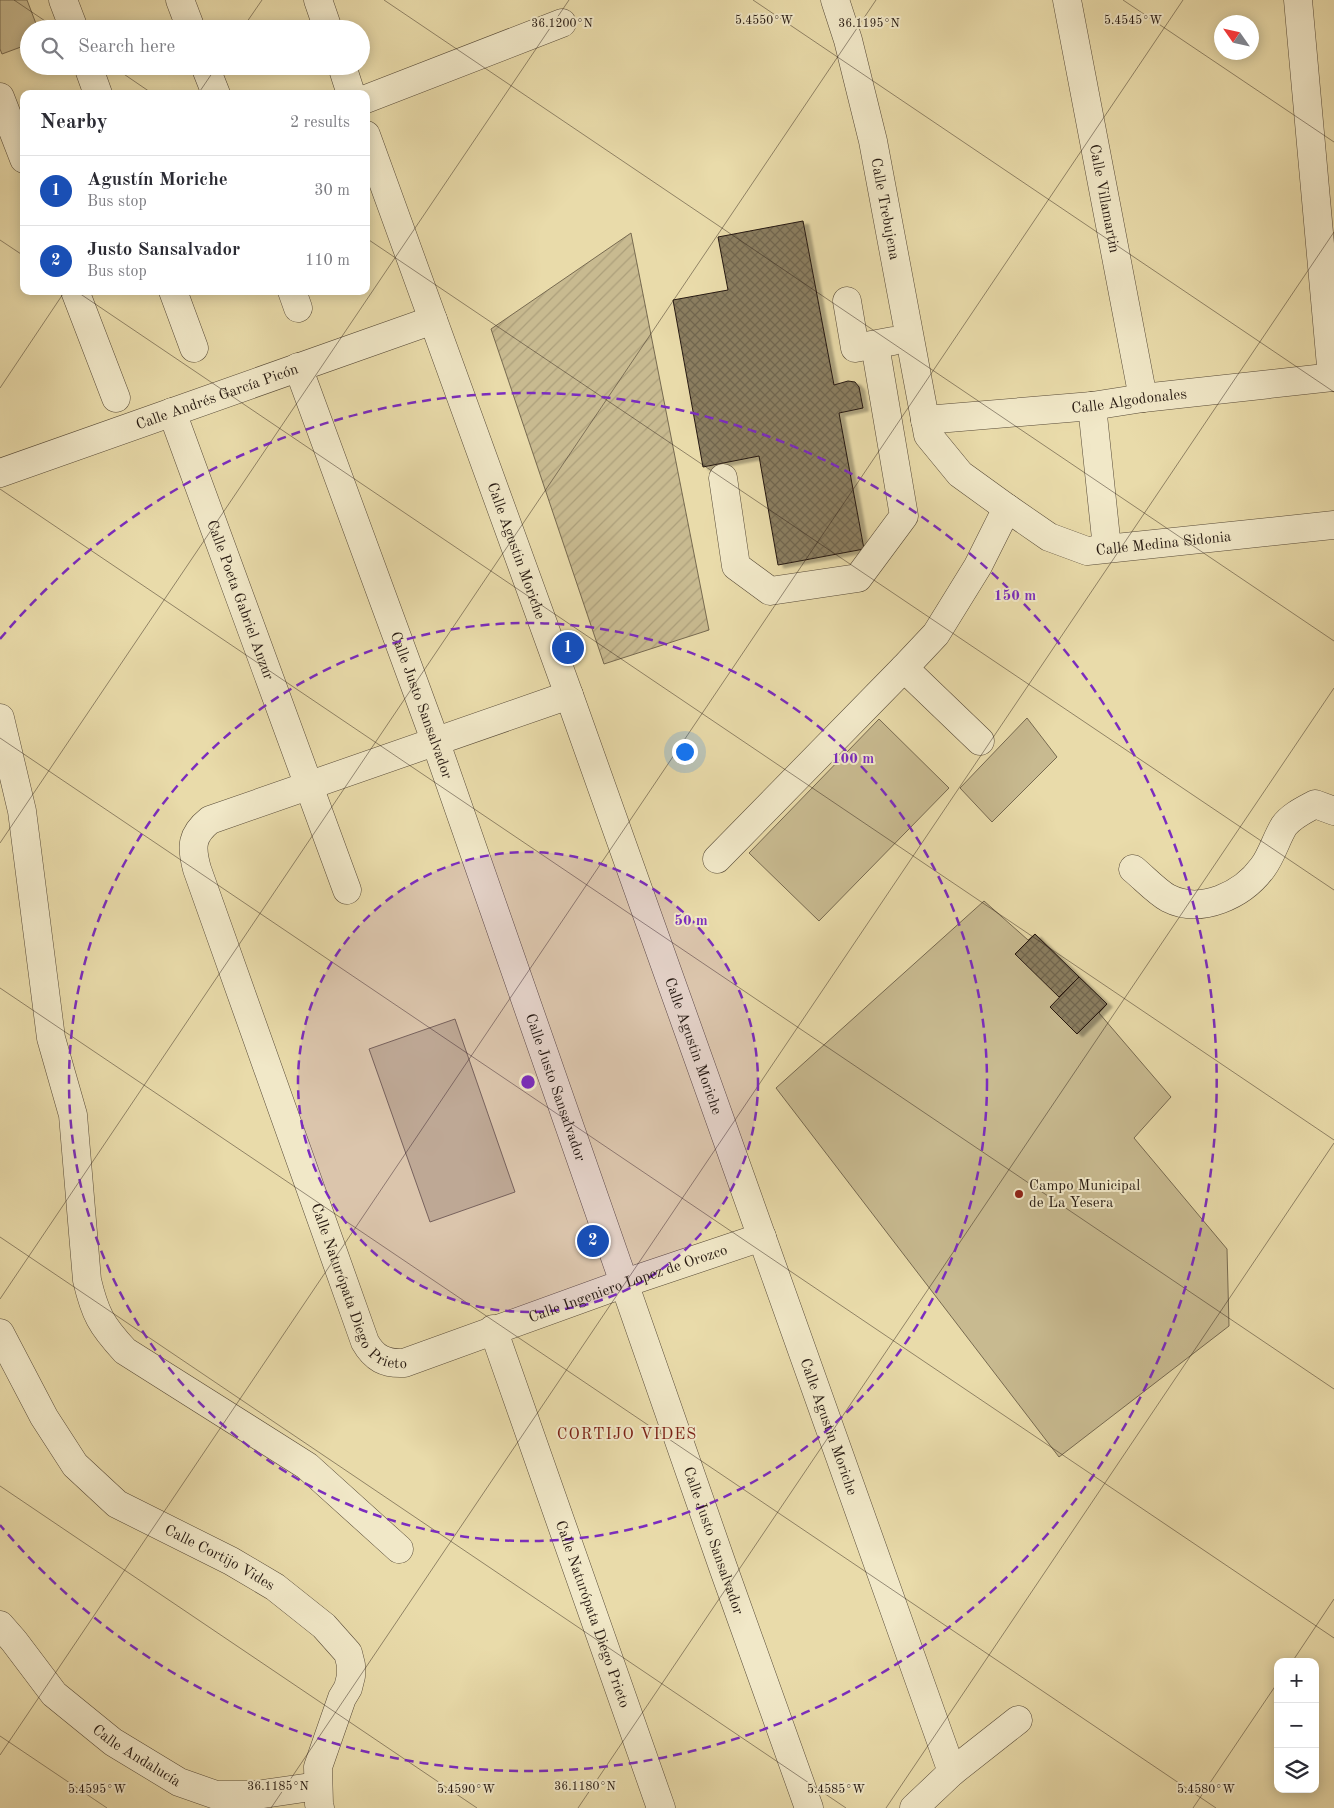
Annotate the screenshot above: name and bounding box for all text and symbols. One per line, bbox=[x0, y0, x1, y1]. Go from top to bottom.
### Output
text: 5.4550°W bbox=[735, 14, 793, 27]
text: 5.4545°W bbox=[1104, 14, 1162, 27]
north arrow bbox=[1214, 15, 1259, 60]
text: 36.1195°N bbox=[838, 17, 900, 30]
text: 36.1200°N bbox=[531, 18, 593, 30]
search box bbox=[20, 20, 370, 75]
icon: search bbox=[38, 34, 66, 62]
text: Search here bbox=[78, 38, 175, 57]
text: Nearby bbox=[40, 112, 108, 133]
text: 2 results bbox=[290, 115, 350, 131]
street label: Calle Villamartin bbox=[1086, 143, 1121, 254]
street label: Calle Trebujena bbox=[867, 157, 901, 262]
text: Agustín Moriche bbox=[87, 171, 228, 190]
text: 1 bbox=[51, 183, 61, 199]
text: 30 m bbox=[314, 183, 350, 199]
text: Bus stop bbox=[87, 194, 147, 210]
text: Justo Sansalvador bbox=[87, 241, 240, 260]
text: 2 bbox=[51, 253, 61, 269]
text: 110 m bbox=[305, 253, 350, 269]
text: Bus stop bbox=[87, 264, 147, 280]
street label: Calle Andrés García Picón bbox=[134, 362, 300, 433]
street label: Calle Algodonales bbox=[1071, 387, 1188, 417]
street label: Calle Agustin Moriche bbox=[484, 481, 547, 622]
street label: Calle Poeta Gabriel Anzur bbox=[203, 518, 275, 682]
street label: Calle Medina Sidonia bbox=[1095, 530, 1233, 559]
text: 150 m bbox=[994, 589, 1036, 604]
pin: 1 bbox=[552, 629, 584, 667]
street label: Calle Justo Sansalvador bbox=[387, 630, 454, 781]
your location bbox=[672, 739, 698, 765]
text: 100 m bbox=[832, 752, 874, 767]
text: 50 m bbox=[674, 914, 708, 929]
street label: Calle Agustin Moriche bbox=[661, 976, 724, 1117]
street label: Calle Justo Sansalvador bbox=[522, 1012, 587, 1164]
centre of rings bbox=[519, 1073, 537, 1091]
place label: Campo Municipal de La Yesera bbox=[1029, 1179, 1140, 1211]
marker: Campo Municipal de La Yesera bbox=[1013, 1188, 1025, 1200]
street label: Calle Naturópata Diego Prieto bbox=[307, 1202, 407, 1372]
pin: 2 bbox=[577, 1222, 609, 1260]
street label: Calle Ingeniero Lopez de Orozco bbox=[527, 1243, 730, 1326]
street label: Calle Agustin Moriche bbox=[796, 1356, 859, 1498]
district label: CORTIJO VIDES bbox=[557, 1427, 697, 1443]
street label: Calle Justo Sansalvador bbox=[680, 1465, 745, 1617]
street label: Calle Naturópata Diego Prieto bbox=[552, 1519, 631, 1710]
street label: Calle Cortijo Vides bbox=[162, 1523, 277, 1594]
map controls bbox=[1274, 1658, 1319, 1793]
button: + bbox=[1274, 1658, 1319, 1703]
button: − bbox=[1274, 1703, 1319, 1748]
street label: Calle Andalucía bbox=[89, 1722, 183, 1790]
button: layers bbox=[1274, 1748, 1319, 1793]
text: 36.1185°N bbox=[247, 1780, 309, 1793]
text: 36.1180°N bbox=[554, 1781, 616, 1793]
text: 5.4595°W bbox=[68, 1783, 126, 1796]
text: 5.4590°W bbox=[437, 1783, 495, 1796]
text: 5.4585°W bbox=[807, 1783, 865, 1796]
text: 5.4580°W bbox=[1177, 1783, 1235, 1796]

